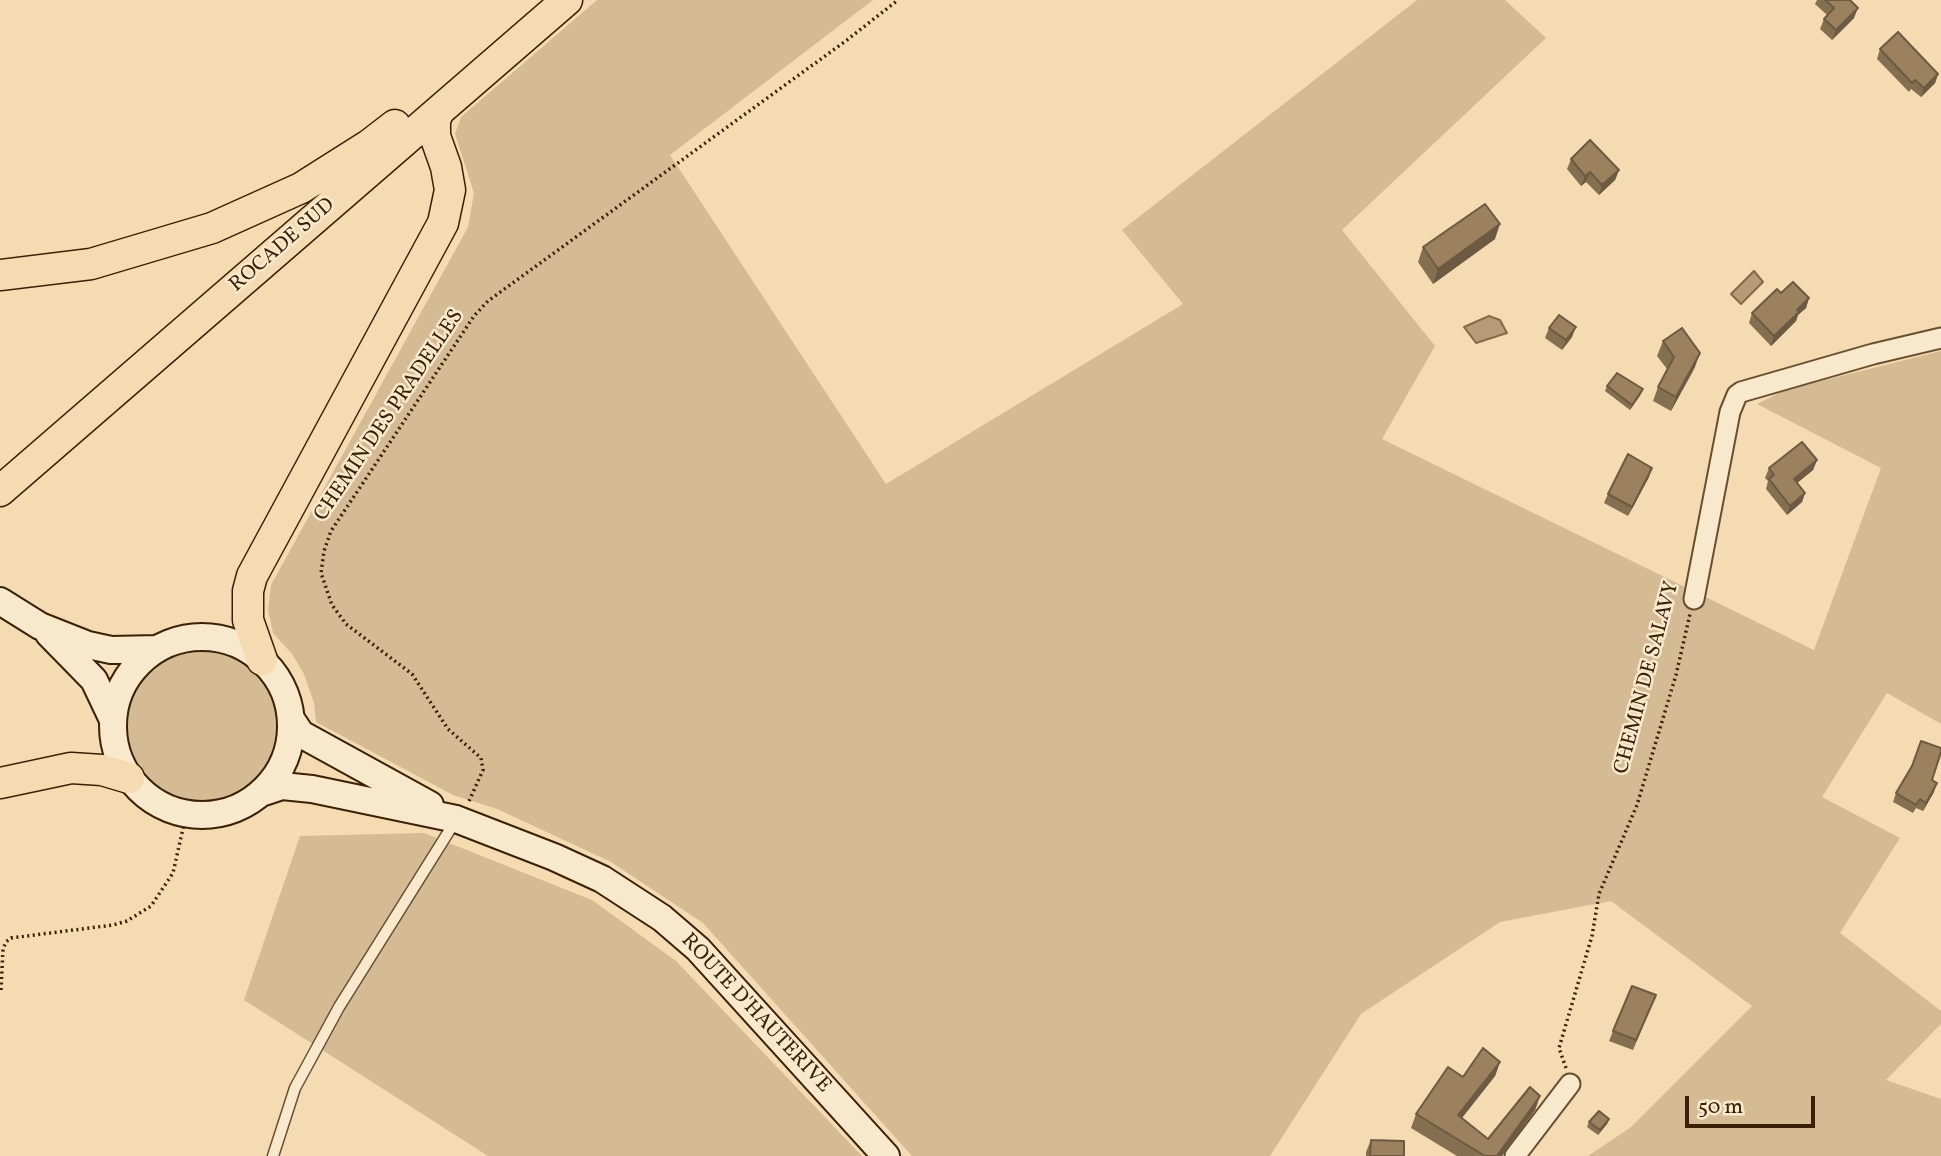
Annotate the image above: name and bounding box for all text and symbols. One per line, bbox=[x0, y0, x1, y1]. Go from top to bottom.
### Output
street label: ROCADE SUD bbox=[225, 194, 341, 298]
street label: CHEMIN DES PRADELLES bbox=[310, 305, 470, 527]
street label: CHEMIN DE SALAVY bbox=[1610, 579, 1686, 777]
street label: ROUTE D'HAUTERIVE bbox=[675, 929, 835, 1099]
scale bar bbox=[1689, 1082, 1818, 1126]
text: 50 m bbox=[1698, 1093, 1743, 1122]

